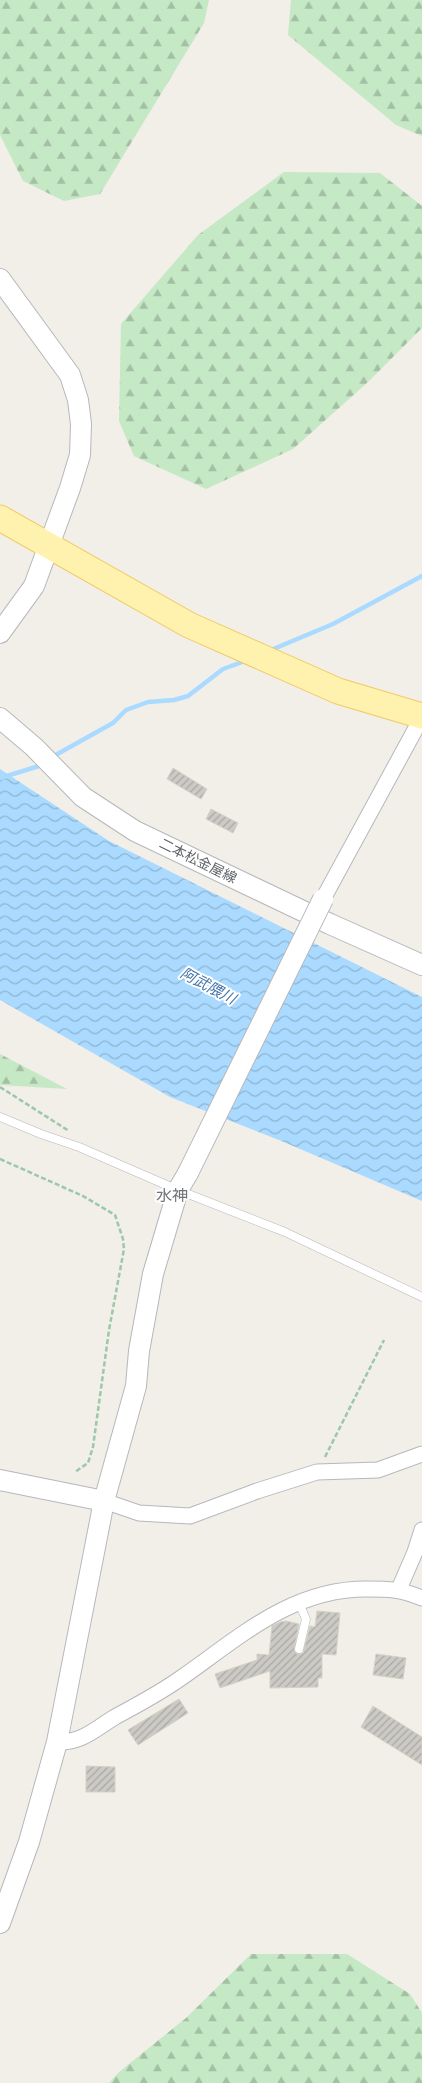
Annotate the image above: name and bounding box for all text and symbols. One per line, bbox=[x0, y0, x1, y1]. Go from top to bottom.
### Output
street label: 二本松金屋線 bbox=[157, 835, 239, 887]
water label: 阿武隈川 bbox=[177, 964, 240, 1009]
district label: 水神 bbox=[156, 1186, 188, 1205]

